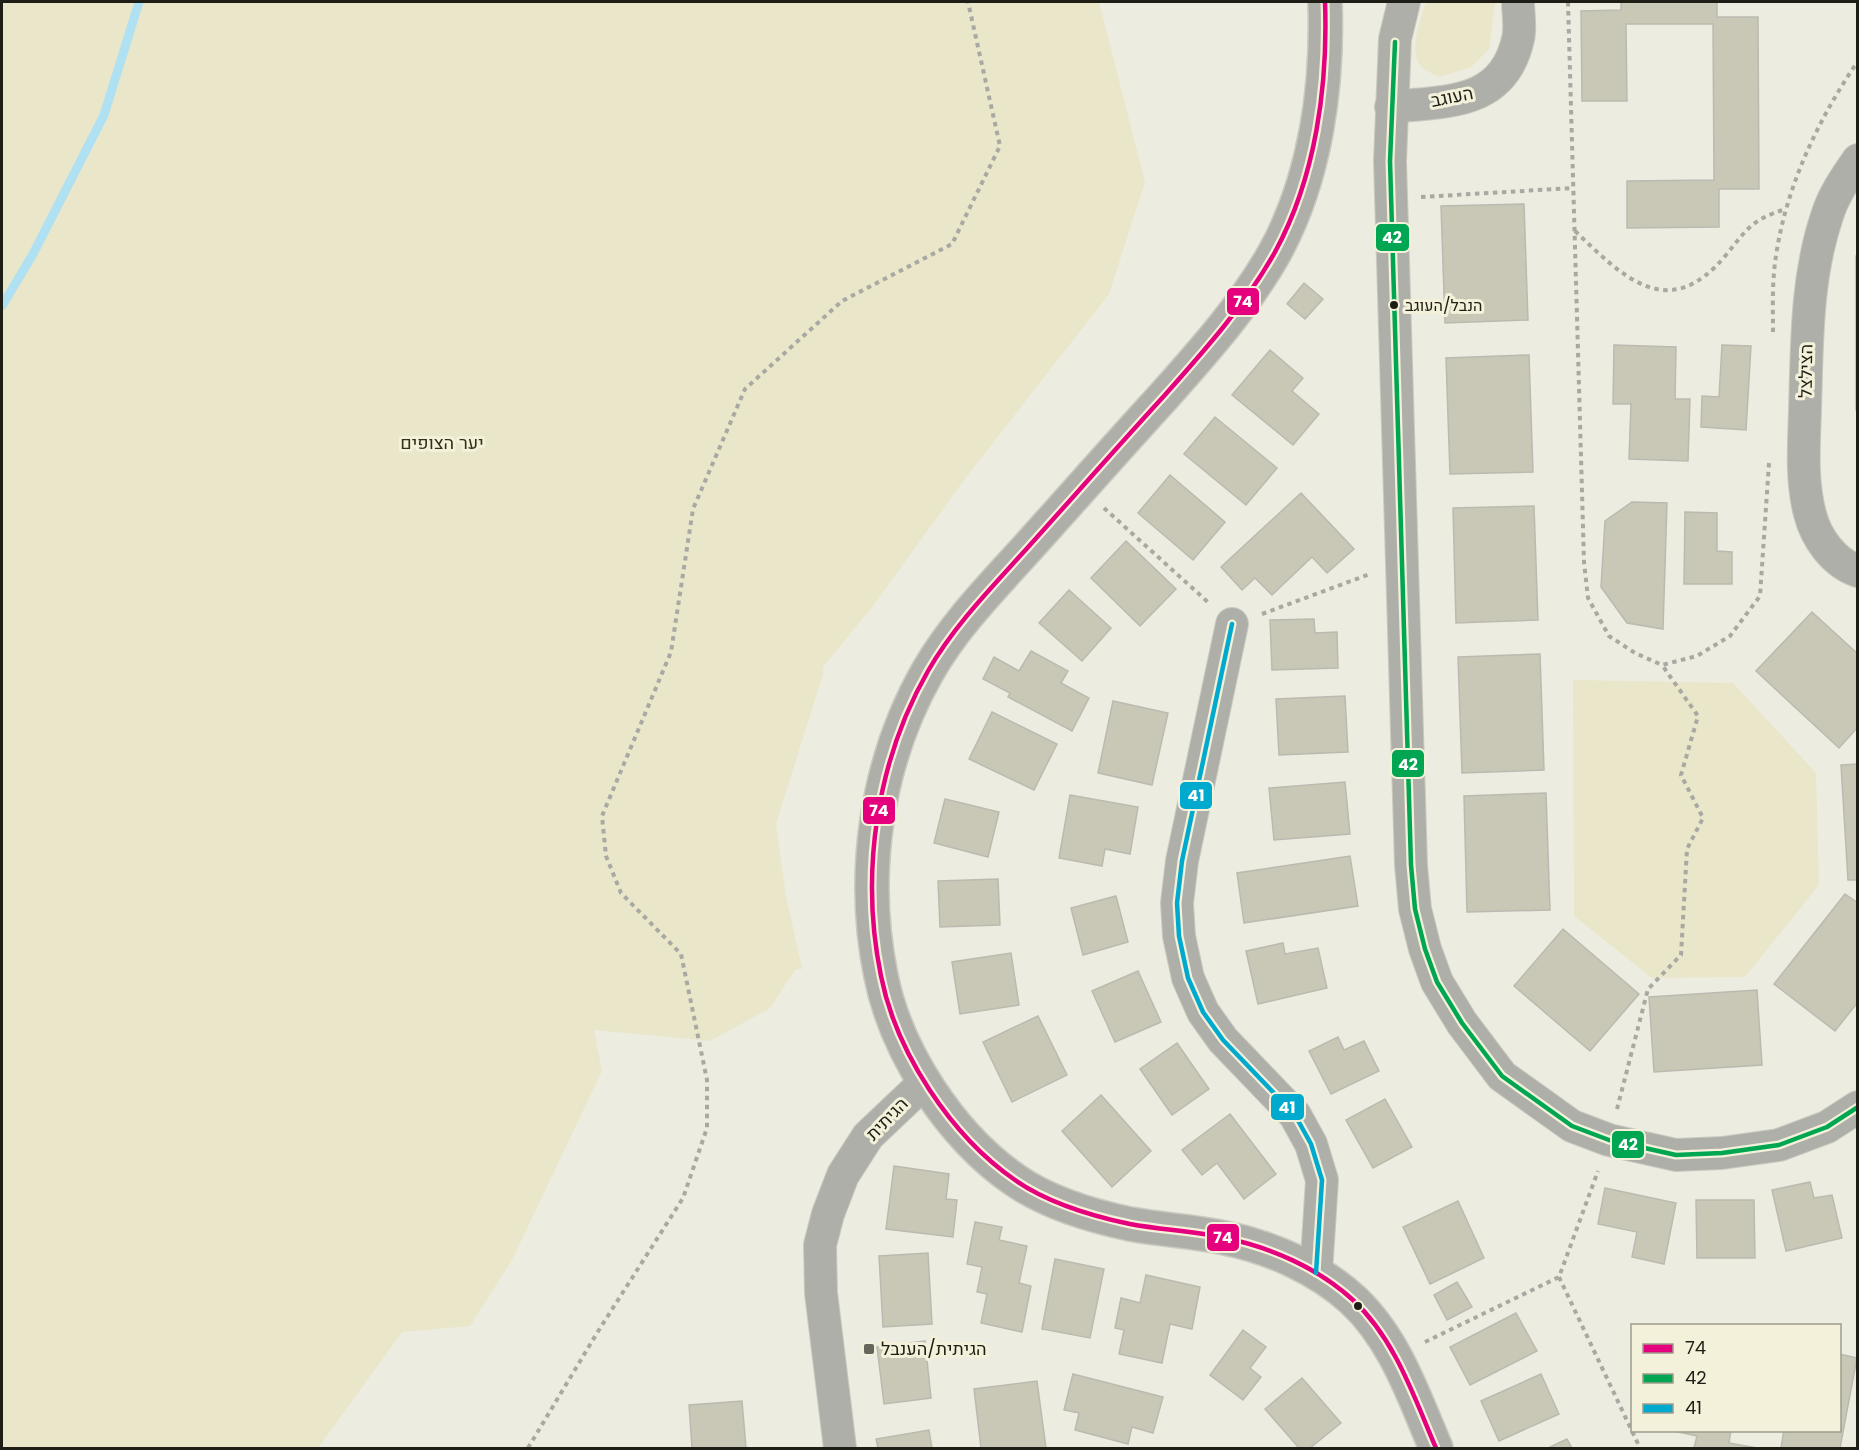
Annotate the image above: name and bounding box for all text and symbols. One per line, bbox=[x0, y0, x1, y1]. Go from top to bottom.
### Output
street label: העוגב bbox=[1429, 80, 1475, 113]
line badge: 42 bbox=[1375, 223, 1410, 252]
text: 42 bbox=[1382, 226, 1402, 249]
line badge: 74 bbox=[1226, 287, 1260, 316]
text: 74 bbox=[1233, 290, 1253, 313]
place label: הנבל/העוגב bbox=[1405, 294, 1482, 317]
marker: הנבל/העוגב bbox=[1388, 299, 1400, 311]
street label: הצילצל bbox=[1793, 344, 1818, 398]
park label: יער הצופים bbox=[400, 430, 484, 455]
line badge: 42 bbox=[1391, 749, 1425, 778]
text: 42 bbox=[1398, 753, 1418, 776]
line badge: 41 bbox=[1179, 781, 1213, 810]
text: 41 bbox=[1188, 784, 1204, 807]
line badge: 74 bbox=[862, 796, 896, 825]
text: 74 bbox=[869, 799, 889, 822]
street label: הגיתית bbox=[860, 1092, 913, 1146]
line badge: 41 bbox=[1270, 1093, 1305, 1121]
text: 41 bbox=[1279, 1096, 1295, 1119]
line badge: 42 bbox=[1611, 1130, 1645, 1159]
text: 42 bbox=[1618, 1133, 1638, 1156]
line badge: 74 bbox=[1206, 1223, 1240, 1252]
text: 74 bbox=[1213, 1226, 1233, 1249]
unlabelled marker bbox=[1352, 1300, 1364, 1312]
legend bbox=[1631, 1324, 1841, 1432]
text: 74 bbox=[1685, 1335, 1706, 1360]
place label: הגיתית/הענבל bbox=[881, 1336, 987, 1361]
marker: הגיתית/הענבל bbox=[862, 1342, 876, 1356]
text: 42 bbox=[1685, 1365, 1707, 1390]
text: 41 bbox=[1685, 1395, 1702, 1420]

